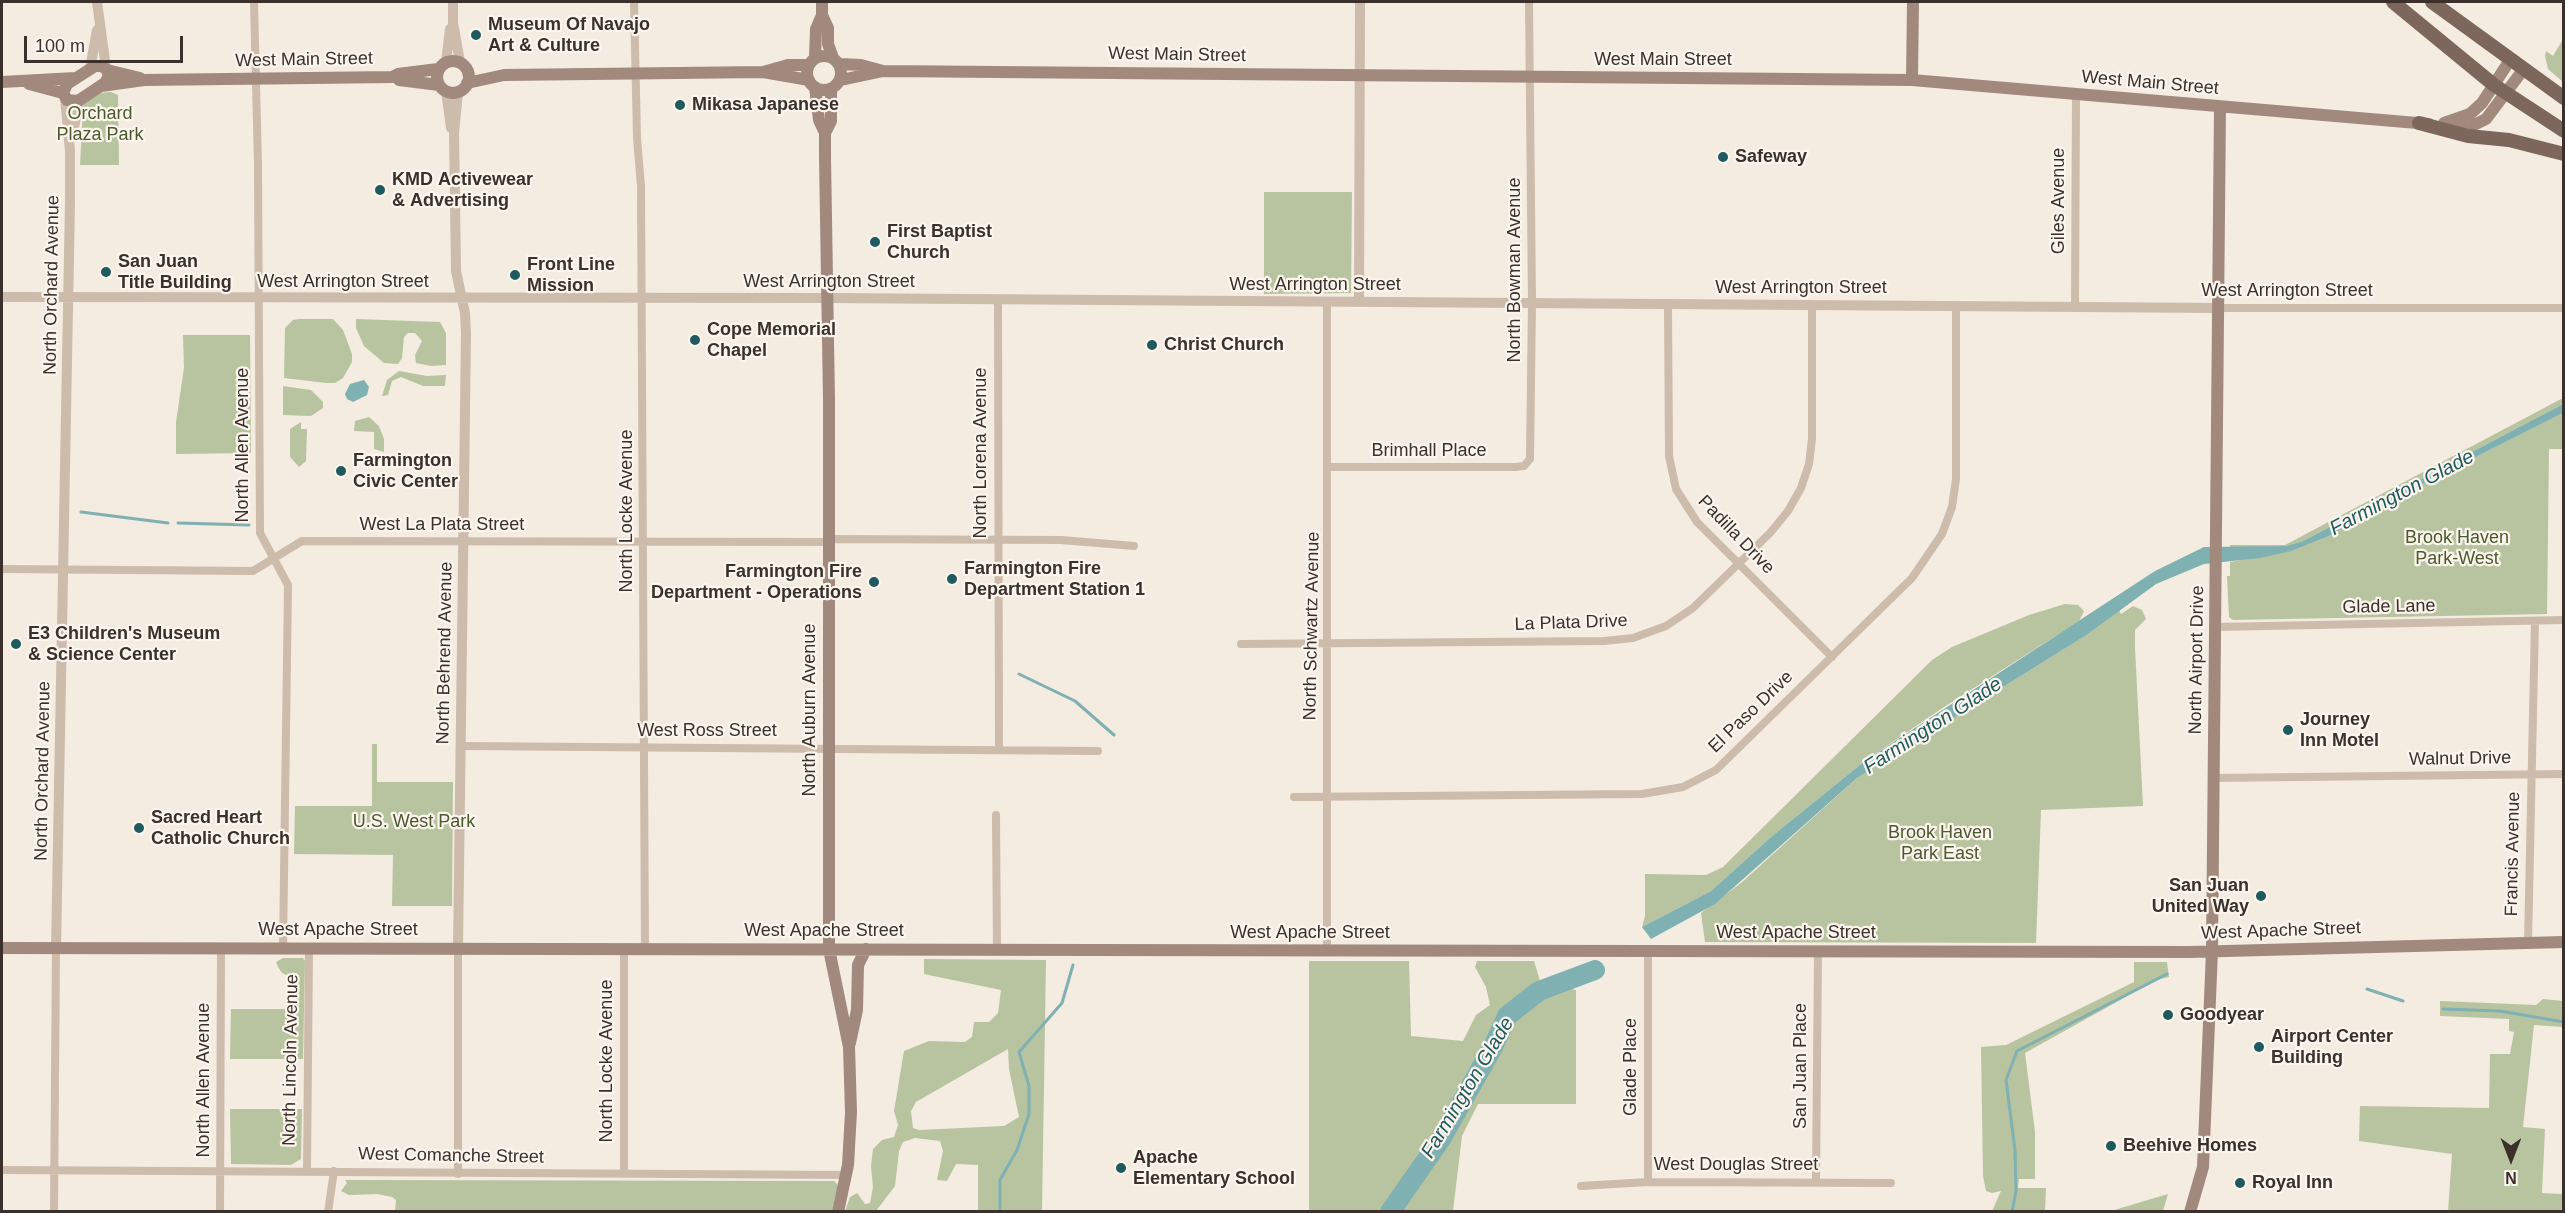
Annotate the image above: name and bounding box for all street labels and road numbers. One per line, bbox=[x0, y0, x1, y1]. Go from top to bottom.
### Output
street label: West Main Street bbox=[1108, 43, 1246, 67]
street label: West Main Street bbox=[235, 48, 373, 72]
street label: West Main Street bbox=[1594, 49, 1732, 71]
street label: West Main Street bbox=[2080, 66, 2220, 100]
street label: Giles Avenue bbox=[2048, 148, 2070, 254]
street label: North Bowman Avenue bbox=[1504, 178, 1526, 362]
street label: North Orchard Avenue bbox=[40, 195, 64, 375]
street label: West Arrington Street bbox=[257, 271, 429, 293]
street label: West Arrington Street bbox=[743, 271, 915, 293]
street label: West Arrington Street bbox=[1229, 274, 1401, 296]
street label: West Arrington Street bbox=[1715, 277, 1887, 299]
street label: West Arrington Street bbox=[2201, 280, 2373, 302]
street label: North Allen Avenue bbox=[232, 368, 254, 522]
street label: North Lorena Avenue bbox=[970, 368, 992, 538]
street label: North Locke Avenue bbox=[616, 430, 638, 592]
street label: Brimhall Place bbox=[1371, 440, 1487, 462]
street label: Padilla Drive bbox=[1693, 491, 1779, 579]
street label: West La Plata Street bbox=[360, 514, 524, 536]
street label: North Schwartz Avenue bbox=[1300, 531, 1324, 721]
street label: North Behrend Avenue bbox=[433, 561, 457, 745]
street label: North Airport Drive bbox=[2185, 585, 2209, 735]
street label: Glade Lane bbox=[2342, 595, 2436, 619]
street label: La Plata Drive bbox=[1514, 610, 1628, 636]
street label: North Auburn Avenue bbox=[799, 624, 821, 796]
street label: El Paso Drive bbox=[1704, 666, 1798, 758]
street label: North Orchard Avenue bbox=[31, 681, 55, 861]
street label: West Ross Street bbox=[637, 720, 777, 742]
street label: Walnut Drive bbox=[2409, 747, 2511, 771]
street label: Francis Avenue bbox=[2501, 791, 2525, 917]
street label: West Apache Street bbox=[2201, 917, 2361, 945]
street label: West Apache Street bbox=[258, 919, 418, 941]
street label: West Apache Street bbox=[744, 920, 904, 942]
street label: West Apache Street bbox=[1230, 922, 1390, 944]
street label: West Apache Street bbox=[1716, 922, 1876, 944]
street label: North Lincoln Avenue bbox=[279, 974, 303, 1146]
street label: North Locke Avenue bbox=[596, 980, 618, 1142]
street label: North Allen Avenue bbox=[193, 1003, 215, 1157]
street label: San Juan Place bbox=[1790, 1003, 1812, 1129]
street label: Glade Place bbox=[1620, 1018, 1642, 1116]
street label: West Comanche Street bbox=[358, 1144, 544, 1168]
street label: West Douglas Street bbox=[1654, 1154, 1818, 1176]

